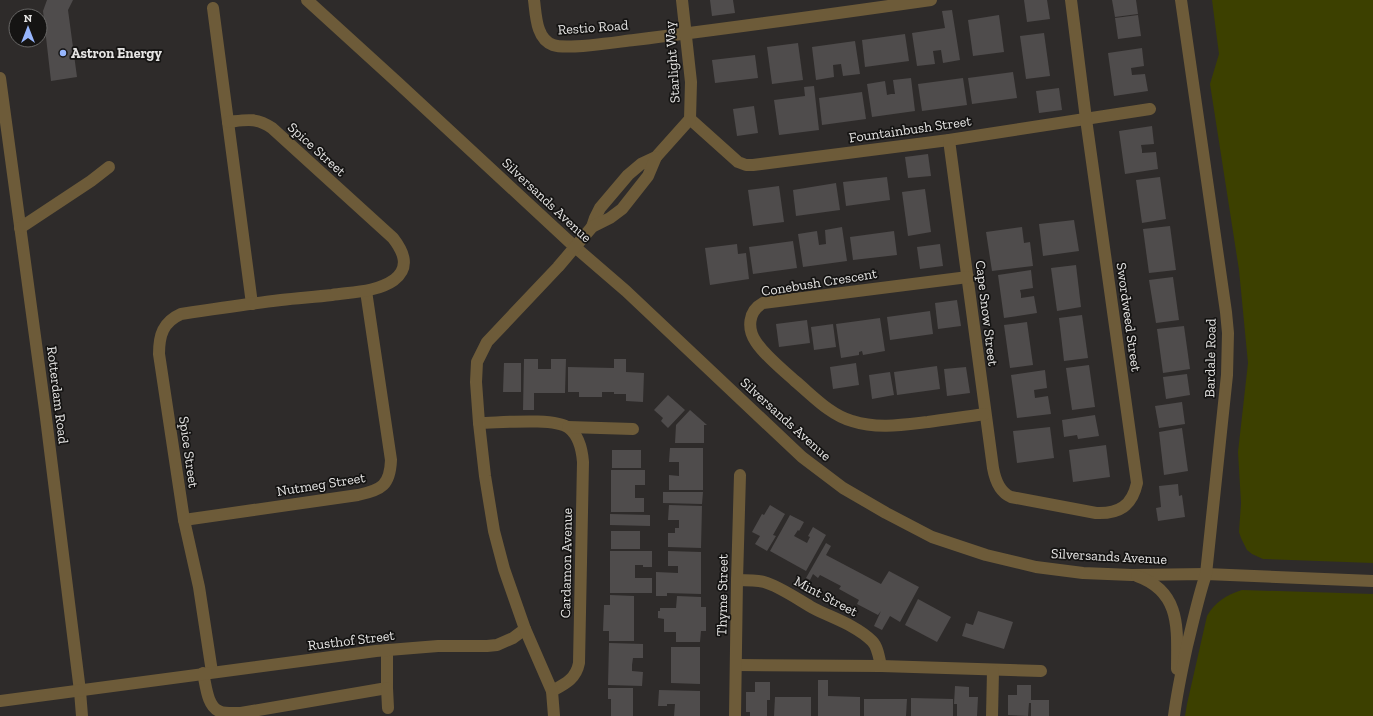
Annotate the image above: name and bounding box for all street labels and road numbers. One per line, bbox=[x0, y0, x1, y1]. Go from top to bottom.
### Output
street label: Restio Road bbox=[557, 17, 629, 38]
street label: Starlight Way bbox=[661, 19, 684, 104]
street label: Fountainbush Street bbox=[848, 112, 973, 147]
street label: Spice Street bbox=[284, 119, 350, 180]
street label: Silversands Avenue bbox=[498, 155, 595, 246]
street label: Cape Snow Street bbox=[972, 259, 1002, 368]
street label: Swordweed Street bbox=[1112, 261, 1145, 374]
street label: Conebush Crescent bbox=[760, 265, 879, 300]
street label: Bardale Road bbox=[1201, 318, 1220, 398]
street label: Rotterdam Road bbox=[43, 345, 72, 445]
street label: Silversands Avenue bbox=[737, 374, 835, 465]
street label: Spice Street bbox=[175, 415, 202, 490]
street label: Nutmeg Street bbox=[276, 469, 367, 500]
street label: Cardamon Avenue bbox=[557, 507, 576, 618]
street label: Silversands Avenue bbox=[1051, 545, 1168, 568]
street label: Thyme Street bbox=[713, 553, 732, 636]
street label: Mint Street bbox=[791, 573, 861, 621]
street label: Rusthof Street bbox=[307, 627, 396, 654]

